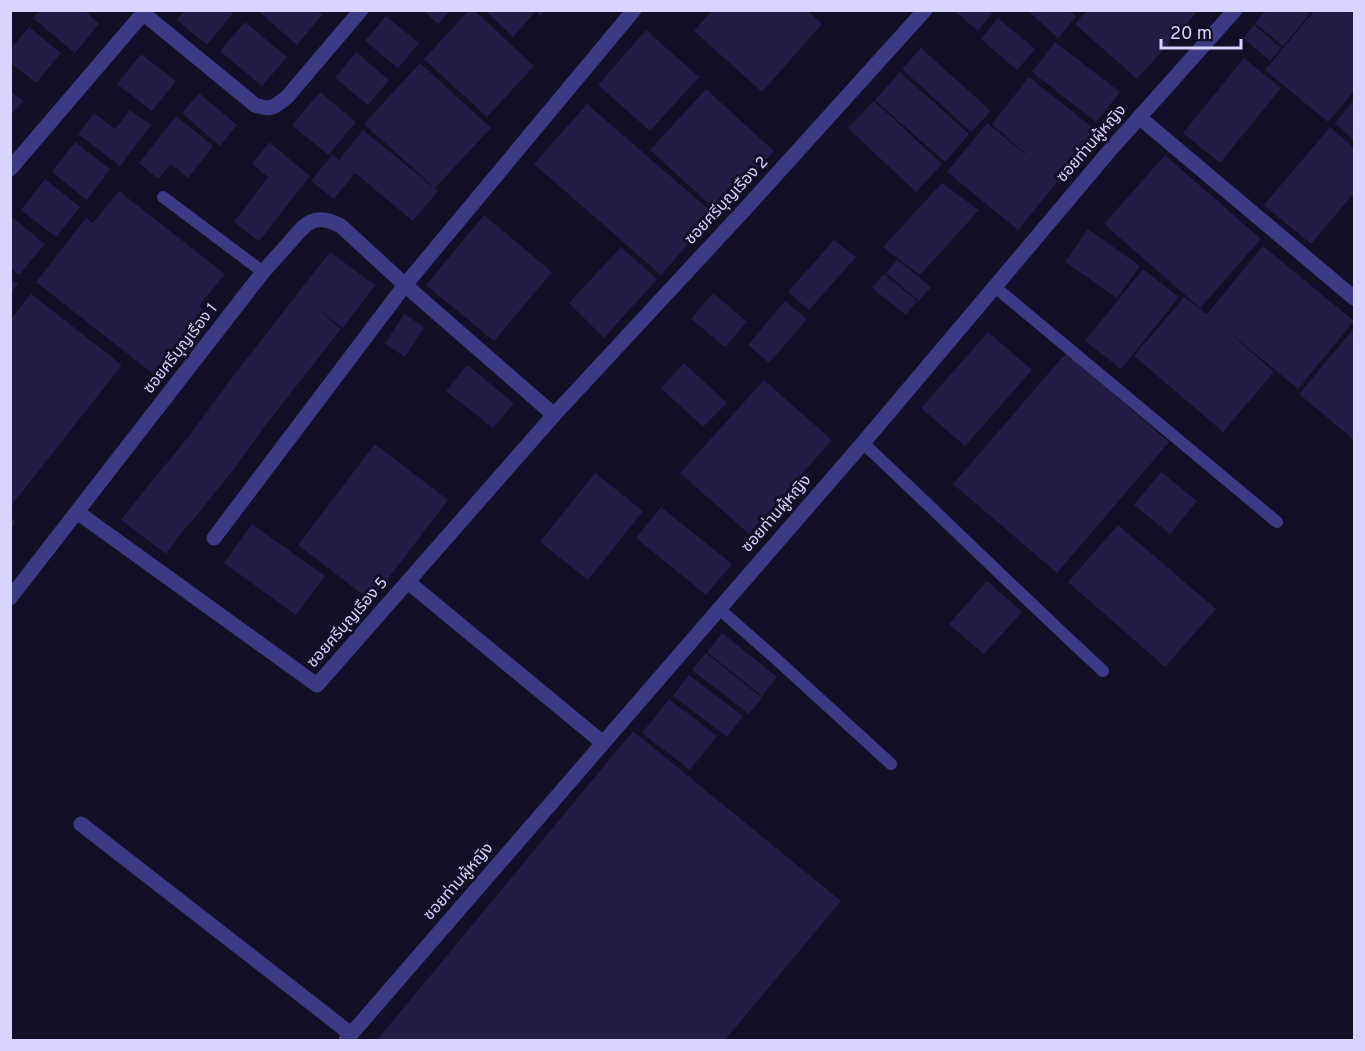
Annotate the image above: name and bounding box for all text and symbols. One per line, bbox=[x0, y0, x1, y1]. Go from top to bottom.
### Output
scale bar bbox=[1161, 12, 1240, 50]
text: 20 m bbox=[1170, 23, 1212, 46]
street label: ซอยท่านผู้หญิง bbox=[1053, 101, 1131, 187]
street label: ซอยศรีบุญเรือง 2 bbox=[681, 153, 773, 249]
street label: ซอยศรีบุญเรือง 1 bbox=[139, 300, 223, 398]
street label: ซอยท่านผู้หญิง bbox=[738, 471, 816, 557]
street label: ซอยศรีบุญเรือง 5 bbox=[303, 574, 393, 672]
street label: ซอยท่านผู้หญิง bbox=[420, 839, 498, 925]

